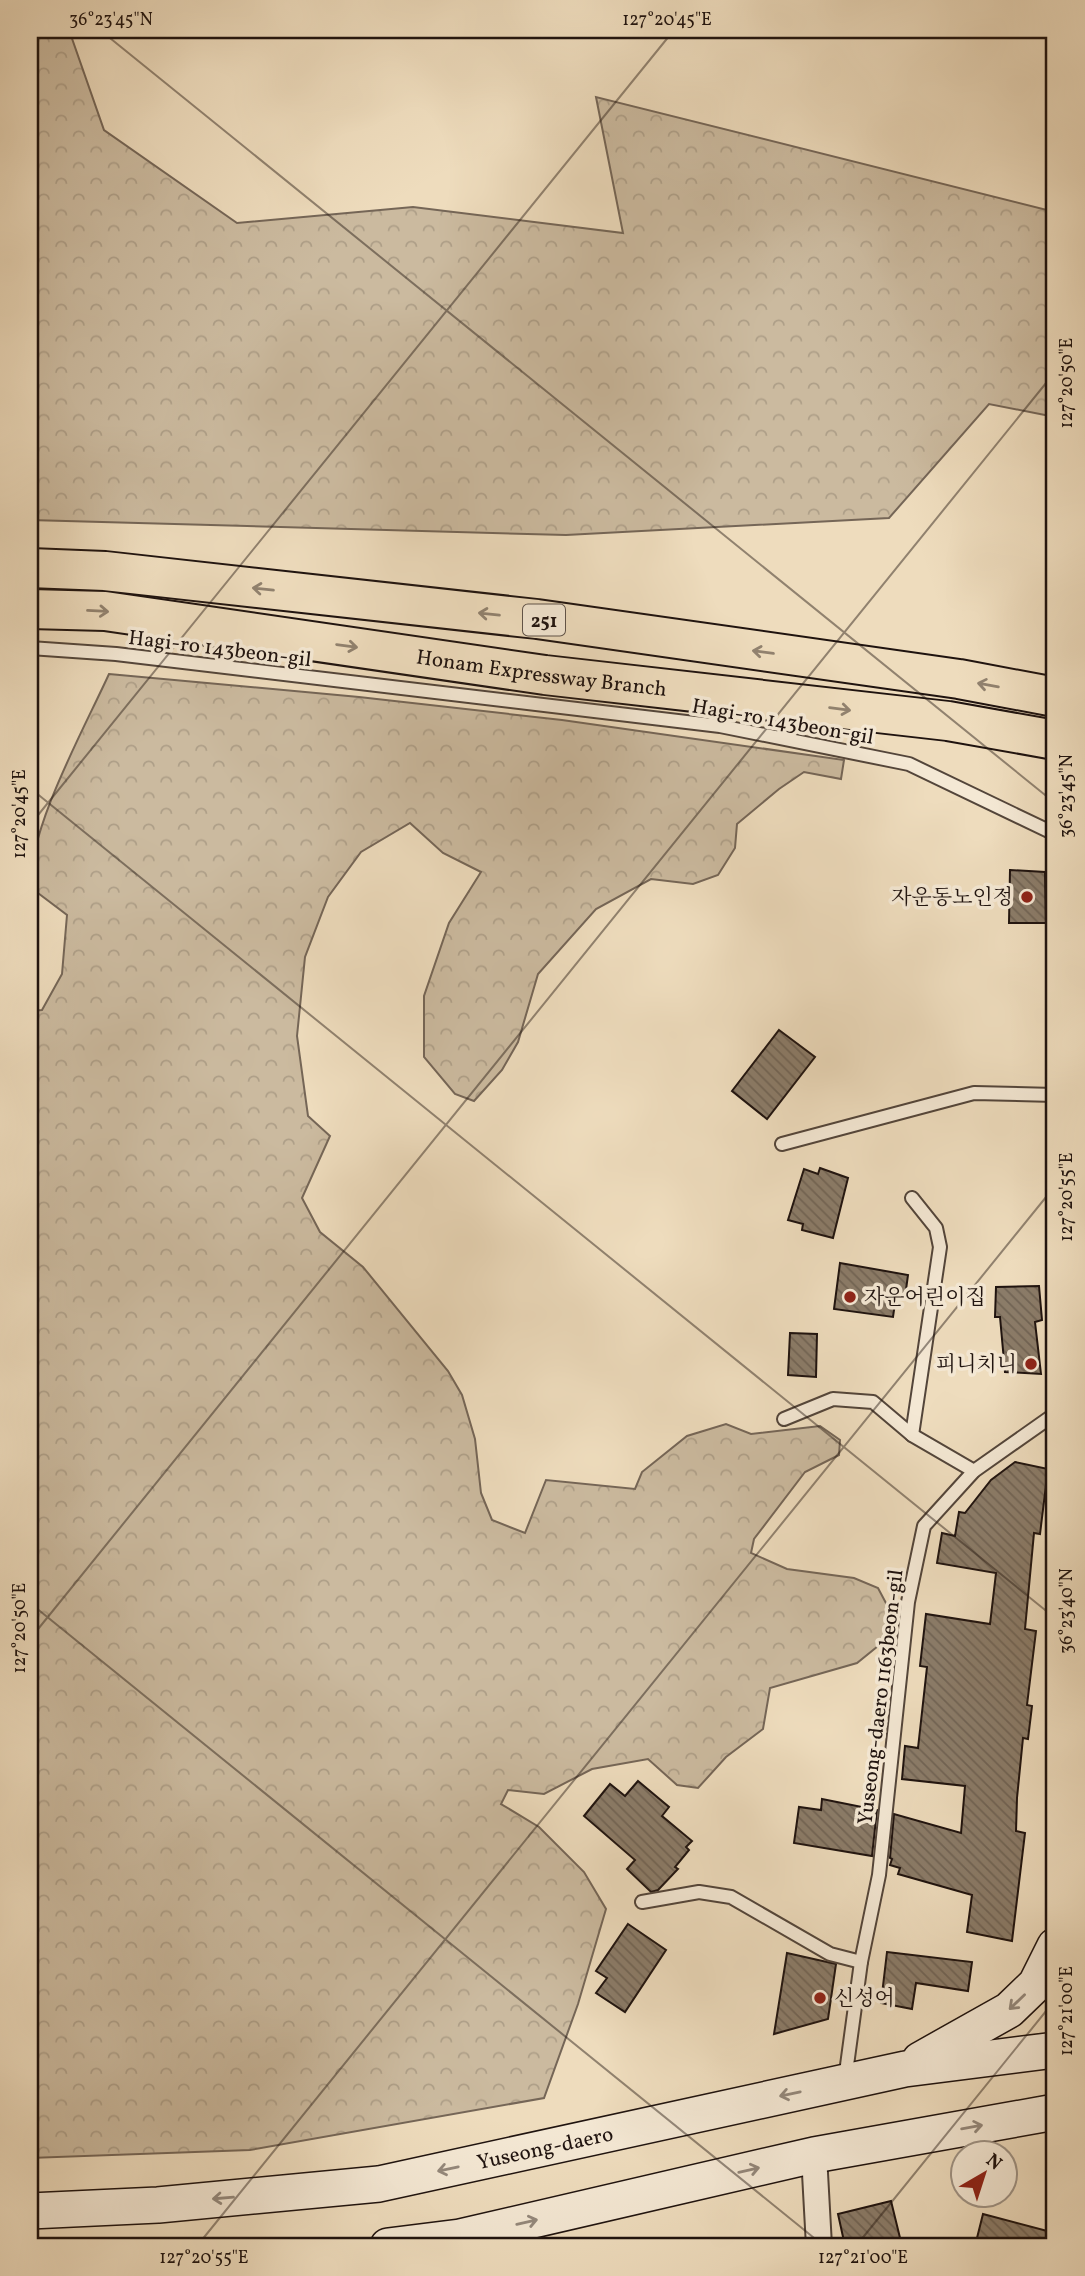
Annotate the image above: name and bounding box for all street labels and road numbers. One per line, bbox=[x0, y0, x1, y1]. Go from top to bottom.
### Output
road number: 251 bbox=[523, 604, 565, 636]
street label: Hagi-ro 143beon-gil bbox=[127, 624, 313, 675]
street label: Honam Expressway Branch bbox=[414, 643, 668, 705]
street label: Hagi-ro 143beon-gil bbox=[690, 692, 876, 753]
street label: Yuseong-daero 1163beon-gil bbox=[851, 1568, 912, 1827]
street label: Yuseong-daero bbox=[474, 2120, 616, 2178]

